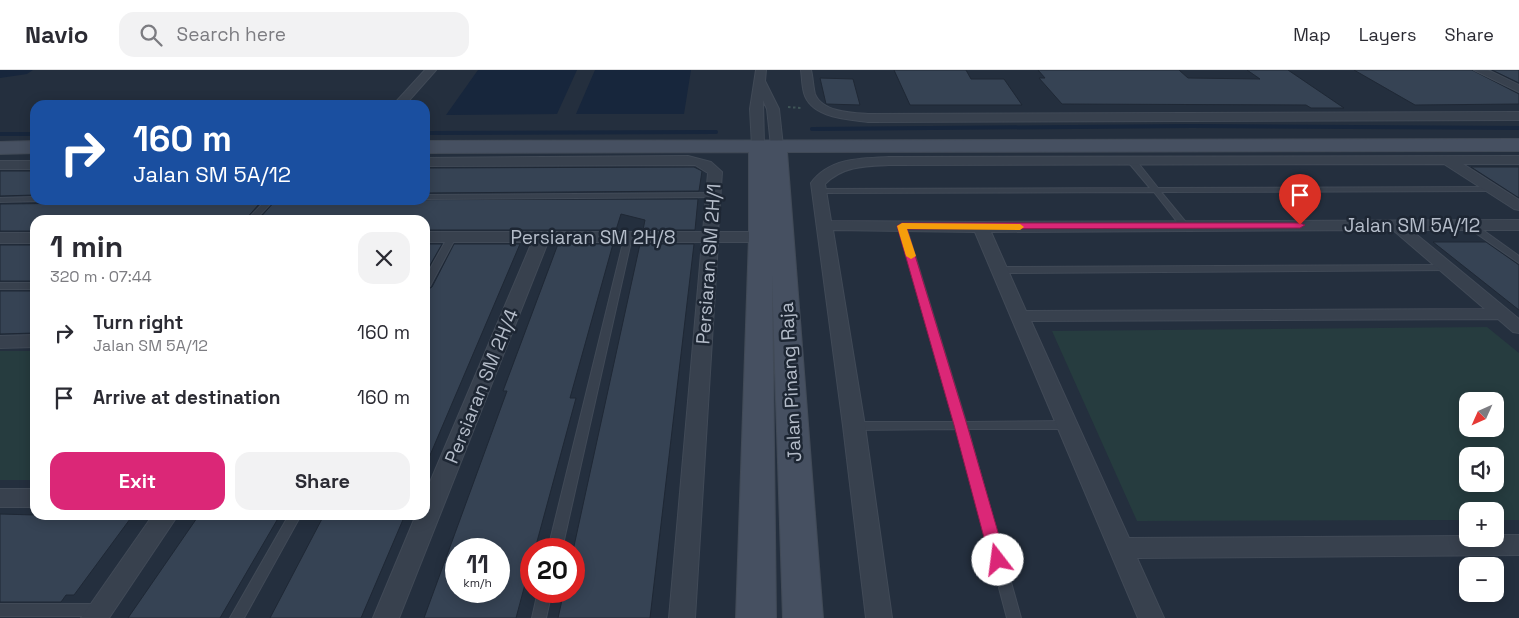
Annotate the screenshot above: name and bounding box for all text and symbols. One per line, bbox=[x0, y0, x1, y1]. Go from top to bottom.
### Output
search box bbox=[119, 12, 469, 57]
text: Navio bbox=[25, 19, 89, 50]
icon: search bbox=[137, 21, 165, 49]
text: Search here bbox=[177, 22, 286, 47]
text: Map bbox=[1293, 23, 1331, 46]
text: Layers bbox=[1359, 23, 1416, 46]
text: Share bbox=[1444, 23, 1494, 46]
text: 160 m bbox=[133, 117, 232, 161]
icon: right bbox=[50, 120, 115, 185]
text: Jalan SM 5A/12 bbox=[133, 160, 291, 188]
pin bbox=[1279, 174, 1321, 225]
icon: arrive bbox=[1286, 181, 1314, 209]
street label: Persiaran SM 2H/1 bbox=[690, 183, 727, 345]
street label: Jalan SM 5A/12 bbox=[1344, 213, 1480, 238]
street label: Persiaran SM 2H/8 bbox=[511, 225, 675, 250]
text: 1 min bbox=[50, 227, 123, 266]
button: close bbox=[358, 232, 410, 284]
text: 320 m · 07:44 bbox=[50, 266, 152, 287]
street label: Jalan Pinang Raja bbox=[774, 301, 807, 462]
street label: Persiaran SM 2H/4 bbox=[439, 305, 524, 467]
text: Turn right bbox=[93, 310, 183, 335]
icon: right bbox=[50, 319, 78, 347]
text: 160 m bbox=[357, 320, 410, 345]
text: Jalan SM 5A/12 bbox=[93, 335, 208, 356]
icon: arrive bbox=[50, 384, 78, 412]
text: Arrive at destination bbox=[93, 385, 281, 410]
text: 160 m bbox=[357, 385, 410, 410]
north arrow bbox=[1459, 392, 1504, 438]
map controls bbox=[1459, 392, 1504, 602]
button: sound bbox=[1459, 447, 1504, 492]
button: Exit bbox=[50, 452, 225, 510]
button: Share bbox=[235, 452, 410, 510]
button: + bbox=[1459, 502, 1504, 547]
position arrow bbox=[971, 533, 1023, 585]
speed limit sign: 20 bbox=[520, 538, 585, 603]
text: 11 bbox=[466, 548, 489, 580]
button: − bbox=[1459, 557, 1504, 602]
text: km/h bbox=[463, 575, 492, 591]

